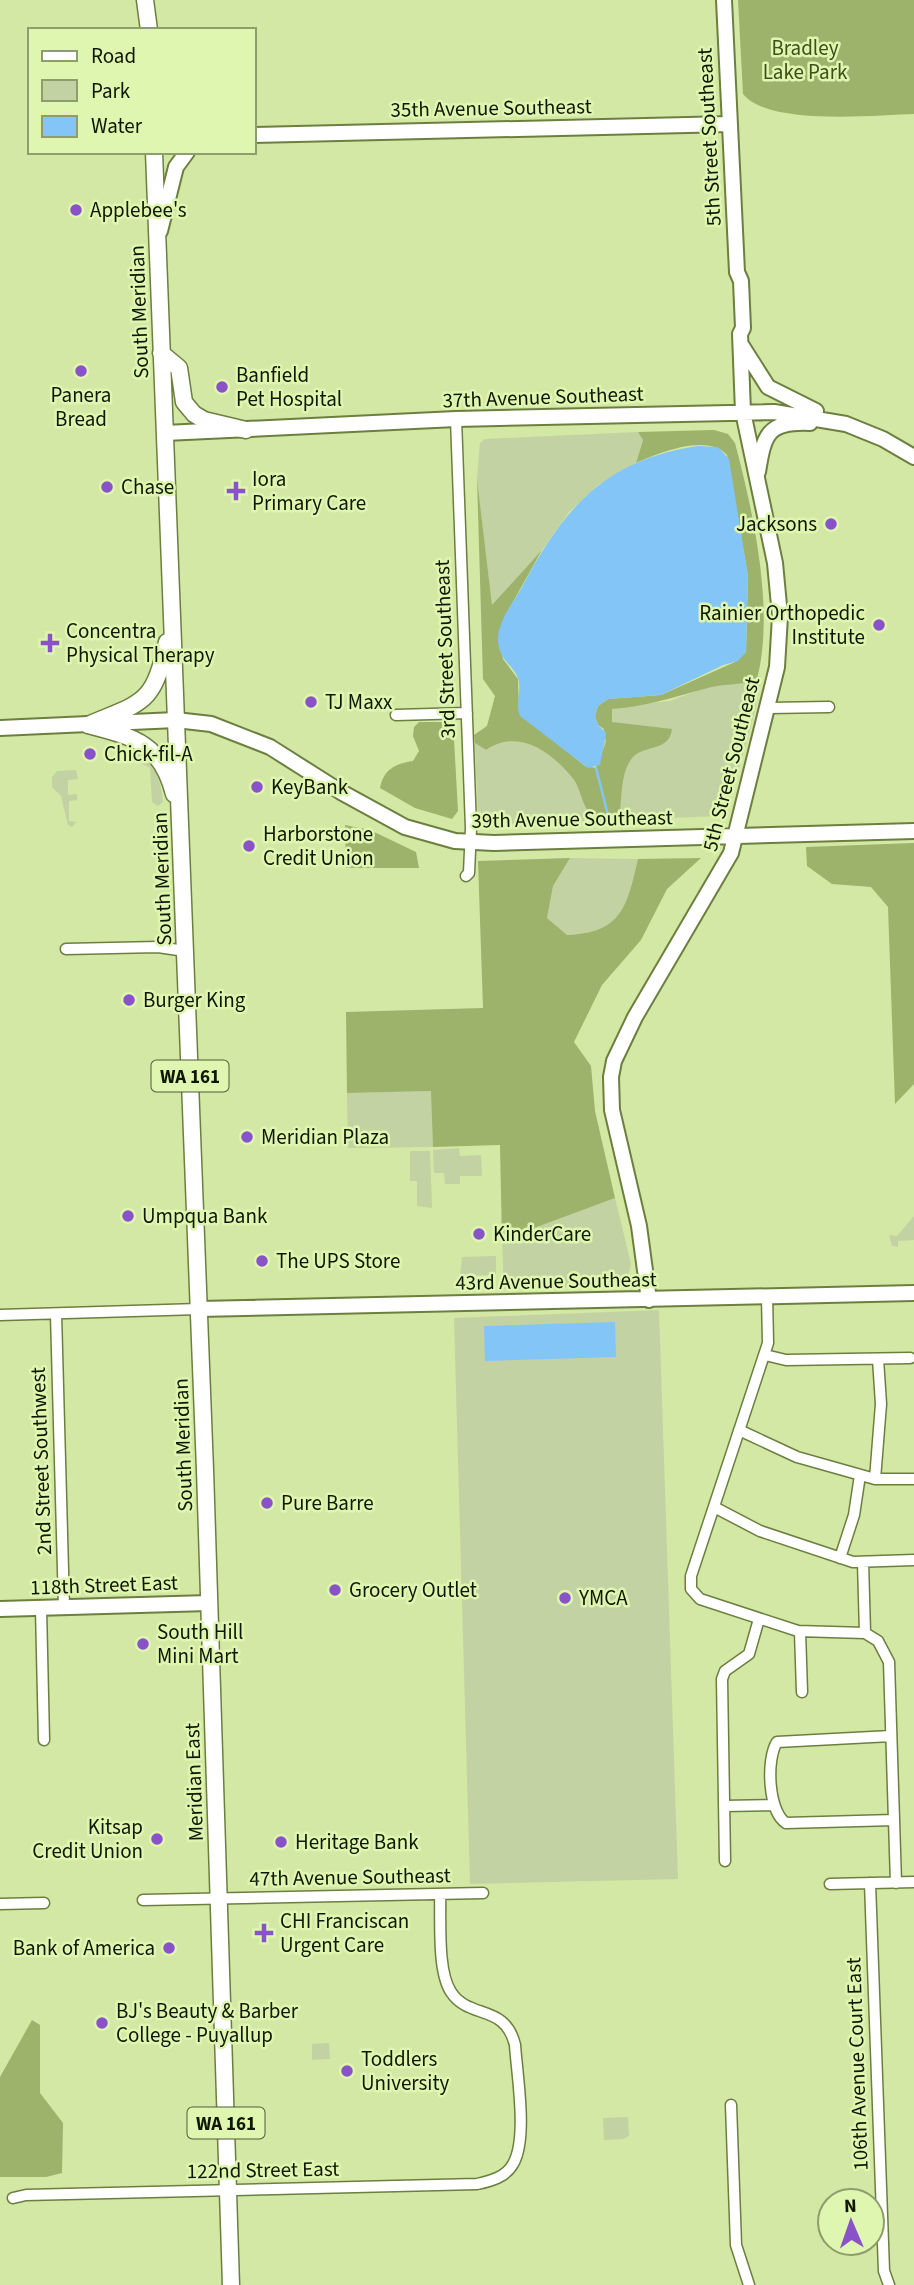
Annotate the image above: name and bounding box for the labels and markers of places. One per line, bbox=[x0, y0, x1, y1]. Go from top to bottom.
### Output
place label: Applebee's bbox=[90, 195, 187, 225]
marker: Applebee's bbox=[68, 202, 84, 218]
place label: Banfield Pet Hospital bbox=[236, 360, 342, 414]
marker: Panera Bread bbox=[73, 363, 89, 379]
marker: Banfield Pet Hospital bbox=[214, 379, 230, 395]
place label: Panera Bread bbox=[51, 380, 111, 434]
place label: Iora Primary Care bbox=[252, 464, 366, 518]
place label: Chase bbox=[121, 472, 174, 502]
marker: Chase bbox=[99, 479, 115, 495]
marker: Iora Primary Care bbox=[226, 481, 246, 501]
place label: Jacksons bbox=[736, 509, 817, 539]
marker: Jacksons bbox=[823, 516, 839, 532]
place label: Rainier Orthopedic Institute bbox=[699, 598, 865, 652]
place label: Concentra Physical Therapy bbox=[66, 616, 215, 670]
marker: Rainier Orthopedic Institute bbox=[871, 617, 887, 633]
marker: Concentra Physical Therapy bbox=[40, 633, 60, 653]
place label: TJ Maxx bbox=[325, 687, 393, 717]
marker: TJ Maxx bbox=[303, 694, 319, 710]
place label: Chick-fil-A bbox=[104, 739, 193, 769]
marker: Chick-fil-A bbox=[82, 746, 98, 762]
place label: KeyBank bbox=[271, 772, 349, 802]
marker: KeyBank bbox=[249, 779, 265, 795]
place label: Harborstone Credit Union bbox=[263, 819, 374, 873]
marker: Harborstone Credit Union bbox=[241, 838, 257, 854]
place label: Burger King bbox=[143, 985, 246, 1015]
marker: Burger King bbox=[121, 992, 137, 1008]
place label: Meridian Plaza bbox=[261, 1122, 389, 1152]
marker: Meridian Plaza bbox=[239, 1129, 255, 1145]
place label: Umpqua Bank bbox=[142, 1201, 268, 1231]
marker: Umpqua Bank bbox=[120, 1208, 136, 1224]
place label: KinderCare bbox=[493, 1219, 591, 1249]
marker: KinderCare bbox=[471, 1226, 487, 1242]
place label: The UPS Store bbox=[276, 1246, 400, 1276]
marker: The UPS Store bbox=[254, 1253, 270, 1269]
place label: Pure Barre bbox=[281, 1488, 374, 1518]
marker: Pure Barre bbox=[259, 1495, 275, 1511]
place label: Grocery Outlet bbox=[349, 1575, 477, 1605]
marker: Grocery Outlet bbox=[327, 1582, 343, 1598]
place label: YMCA bbox=[578, 1583, 628, 1613]
marker: YMCA bbox=[557, 1590, 573, 1606]
place label: South Hill Mini Mart bbox=[157, 1617, 243, 1671]
marker: South Hill Mini Mart bbox=[135, 1636, 151, 1652]
place label: Kitsap Credit Union bbox=[32, 1812, 143, 1866]
place label: Heritage Bank bbox=[295, 1827, 419, 1857]
marker: Kitsap Credit Union bbox=[149, 1831, 165, 1847]
marker: Heritage Bank bbox=[273, 1834, 289, 1850]
place label: CHI Franciscan Urgent Care bbox=[280, 1906, 409, 1960]
marker: CHI Franciscan Urgent Care bbox=[254, 1923, 274, 1943]
place label: Bank of America bbox=[13, 1933, 155, 1963]
marker: Bank of America bbox=[161, 1940, 177, 1956]
place label: BJ's Beauty & Barber College - Puyallup bbox=[116, 1996, 299, 2050]
marker: BJ's Beauty & Barber College - Puyallup bbox=[94, 2015, 110, 2031]
place label: Toddlers University bbox=[361, 2044, 450, 2098]
marker: Toddlers University bbox=[339, 2063, 355, 2079]

